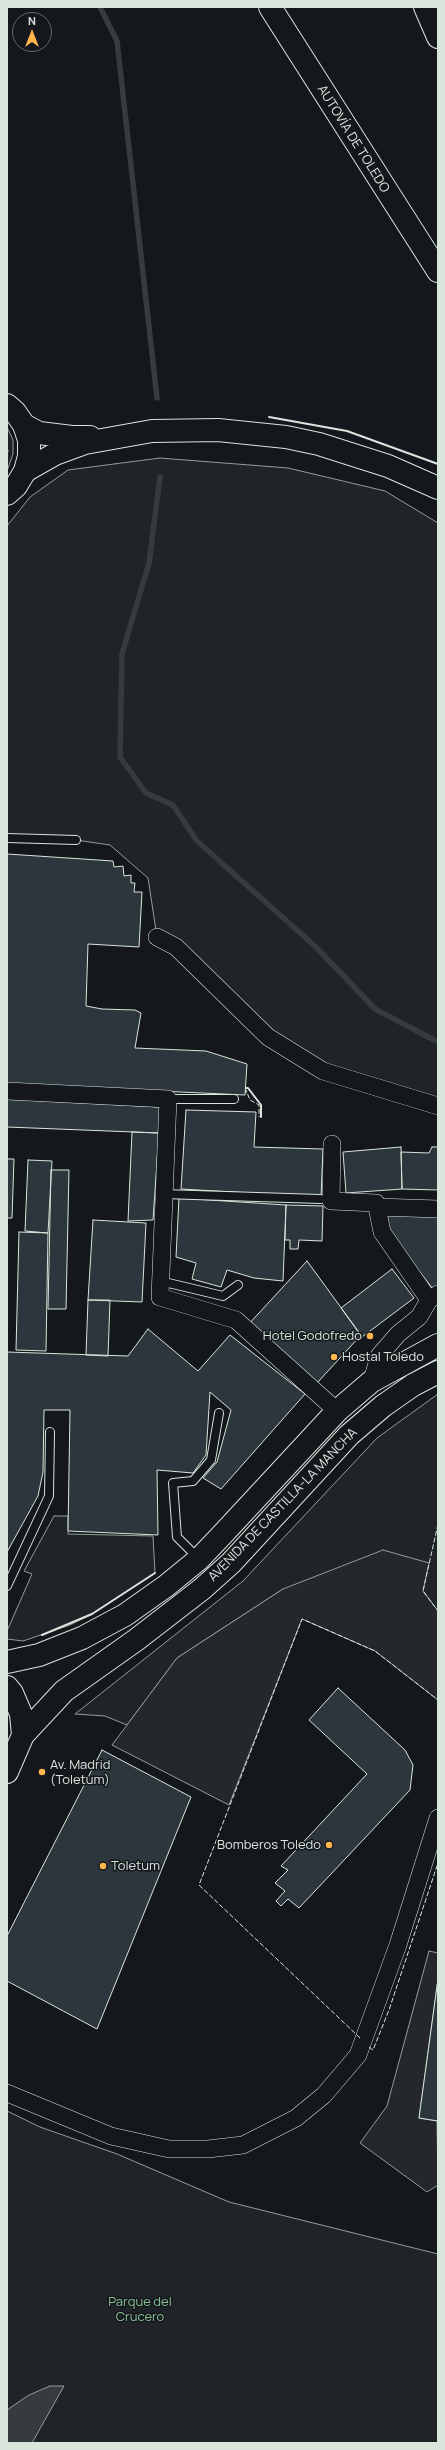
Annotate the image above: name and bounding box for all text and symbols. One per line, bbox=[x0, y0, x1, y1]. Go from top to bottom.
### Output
north arrow bbox=[12, 12, 52, 52]
text: N bbox=[28, 13, 36, 28]
street label: AUTOVÍA DE TOLEDO bbox=[314, 82, 392, 196]
place label: Hotel Godofredo bbox=[263, 1328, 362, 1344]
marker: Hotel Godofredo bbox=[365, 1331, 375, 1341]
place label: Hostal Toledo bbox=[342, 1349, 424, 1365]
marker: Hostal Toledo bbox=[329, 1352, 339, 1362]
street label: AVENIDA DE CASTILLA-LA MANCHA bbox=[205, 1425, 361, 1585]
place label: Av. Madrid (Toletum) bbox=[50, 1757, 110, 1788]
marker: Av. Madrid (Toletum) bbox=[37, 1767, 47, 1777]
place label: Bomberos Toledo bbox=[217, 1837, 321, 1853]
marker: Bomberos Toledo bbox=[324, 1840, 334, 1850]
place label: Toletum bbox=[111, 1858, 160, 1874]
marker: Toletum bbox=[98, 1861, 108, 1871]
park label: Parque del Crucero bbox=[108, 2294, 172, 2325]

